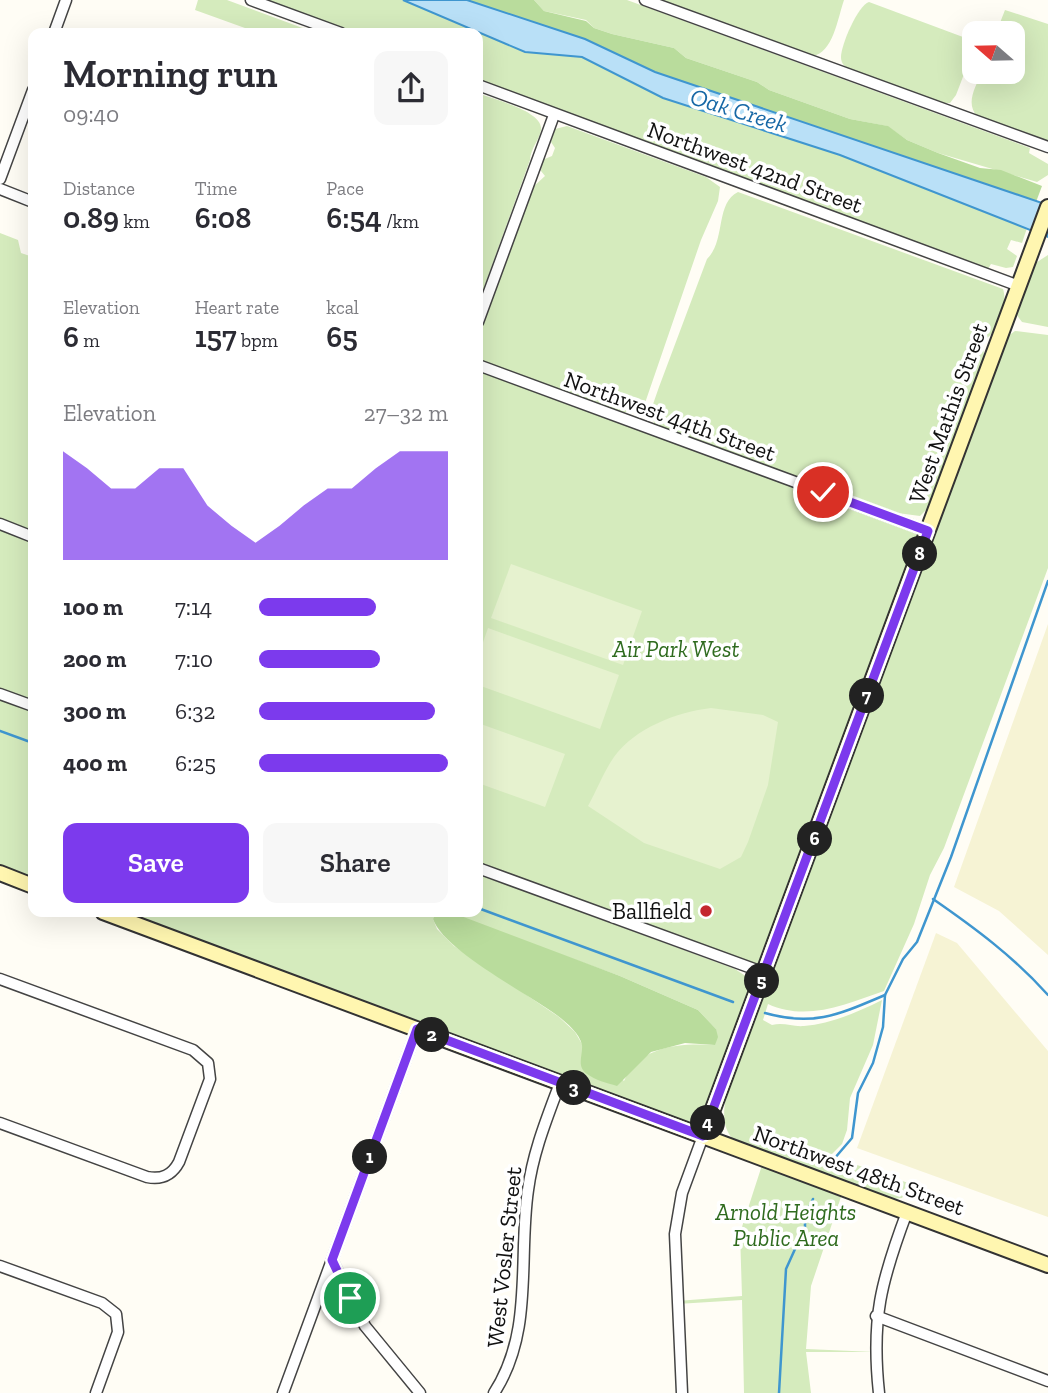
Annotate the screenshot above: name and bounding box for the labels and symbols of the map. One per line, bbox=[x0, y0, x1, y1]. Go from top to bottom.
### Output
north arrow bbox=[962, 21, 1026, 84]
water label: Oak Creek bbox=[687, 82, 791, 139]
street label: Northwest 42nd Street bbox=[644, 115, 867, 219]
street label: West Mathis Street bbox=[902, 319, 994, 507]
street label: Northwest 44th Street bbox=[561, 365, 780, 467]
pin bbox=[793, 462, 853, 522]
pin: 8 bbox=[902, 536, 937, 572]
park label: Air Park West bbox=[612, 635, 739, 663]
pin: 7 bbox=[850, 678, 884, 714]
pin: 6 bbox=[798, 822, 832, 856]
place label: Ballfield bbox=[612, 897, 692, 925]
marker: Ballfield bbox=[698, 903, 714, 919]
pin: 5 bbox=[744, 964, 780, 998]
pin: 2 bbox=[414, 1018, 450, 1052]
pin: 3 bbox=[556, 1070, 592, 1106]
pin: 4 bbox=[690, 1106, 726, 1140]
street label: Northwest 48th Street bbox=[750, 1119, 969, 1221]
pin: 1 bbox=[352, 1140, 388, 1174]
street label: West Vosler Street bbox=[481, 1165, 527, 1349]
park label: Arnold Heights Public Area bbox=[715, 1198, 856, 1252]
pin bbox=[320, 1268, 380, 1328]

